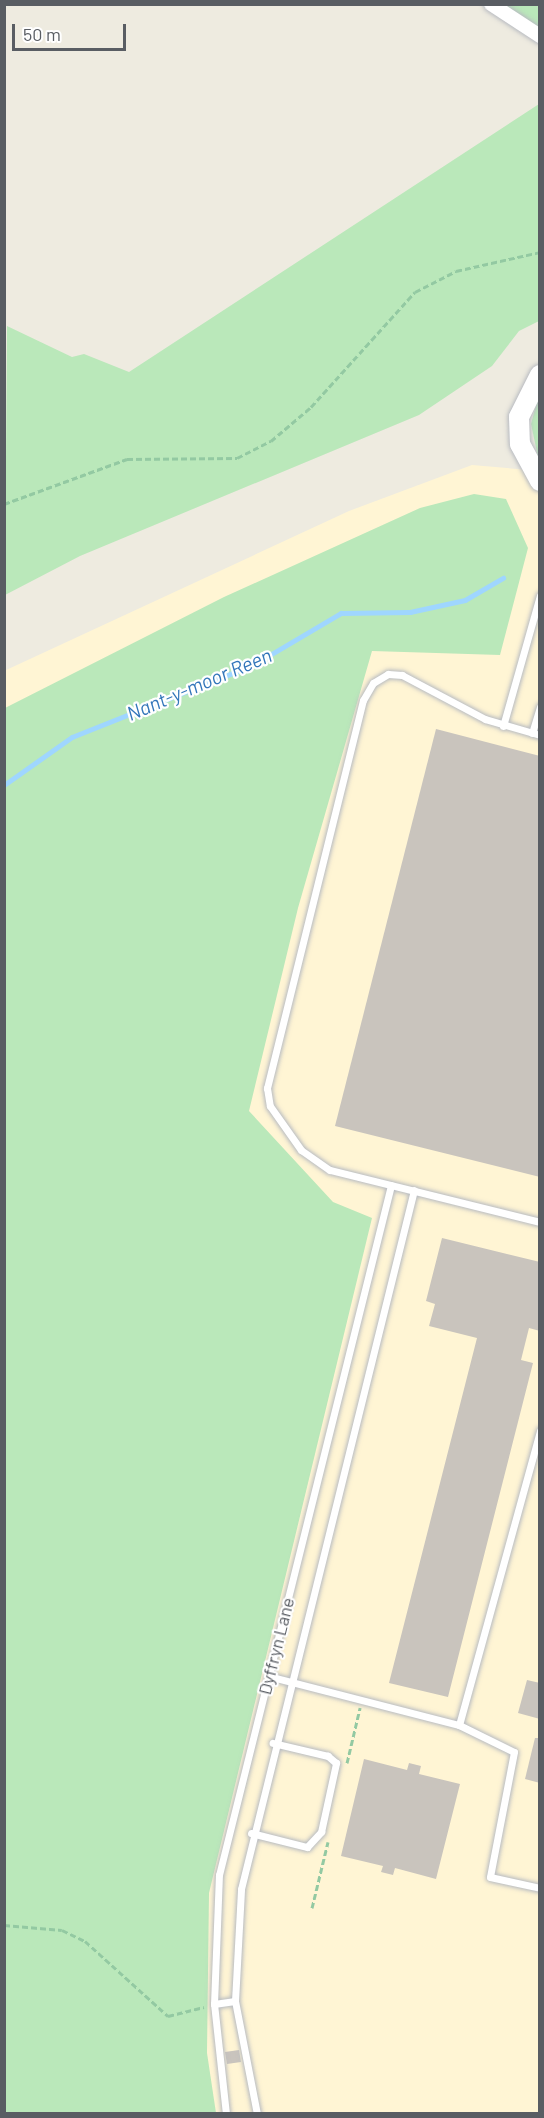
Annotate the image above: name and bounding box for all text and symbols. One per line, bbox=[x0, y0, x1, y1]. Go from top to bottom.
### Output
scale bar bbox=[15, 12, 129, 50]
text: 50 m bbox=[23, 23, 61, 45]
water label: Nant-y-moor Reen bbox=[123, 643, 275, 725]
street label: Dyffryn Lane bbox=[254, 1595, 298, 1697]

